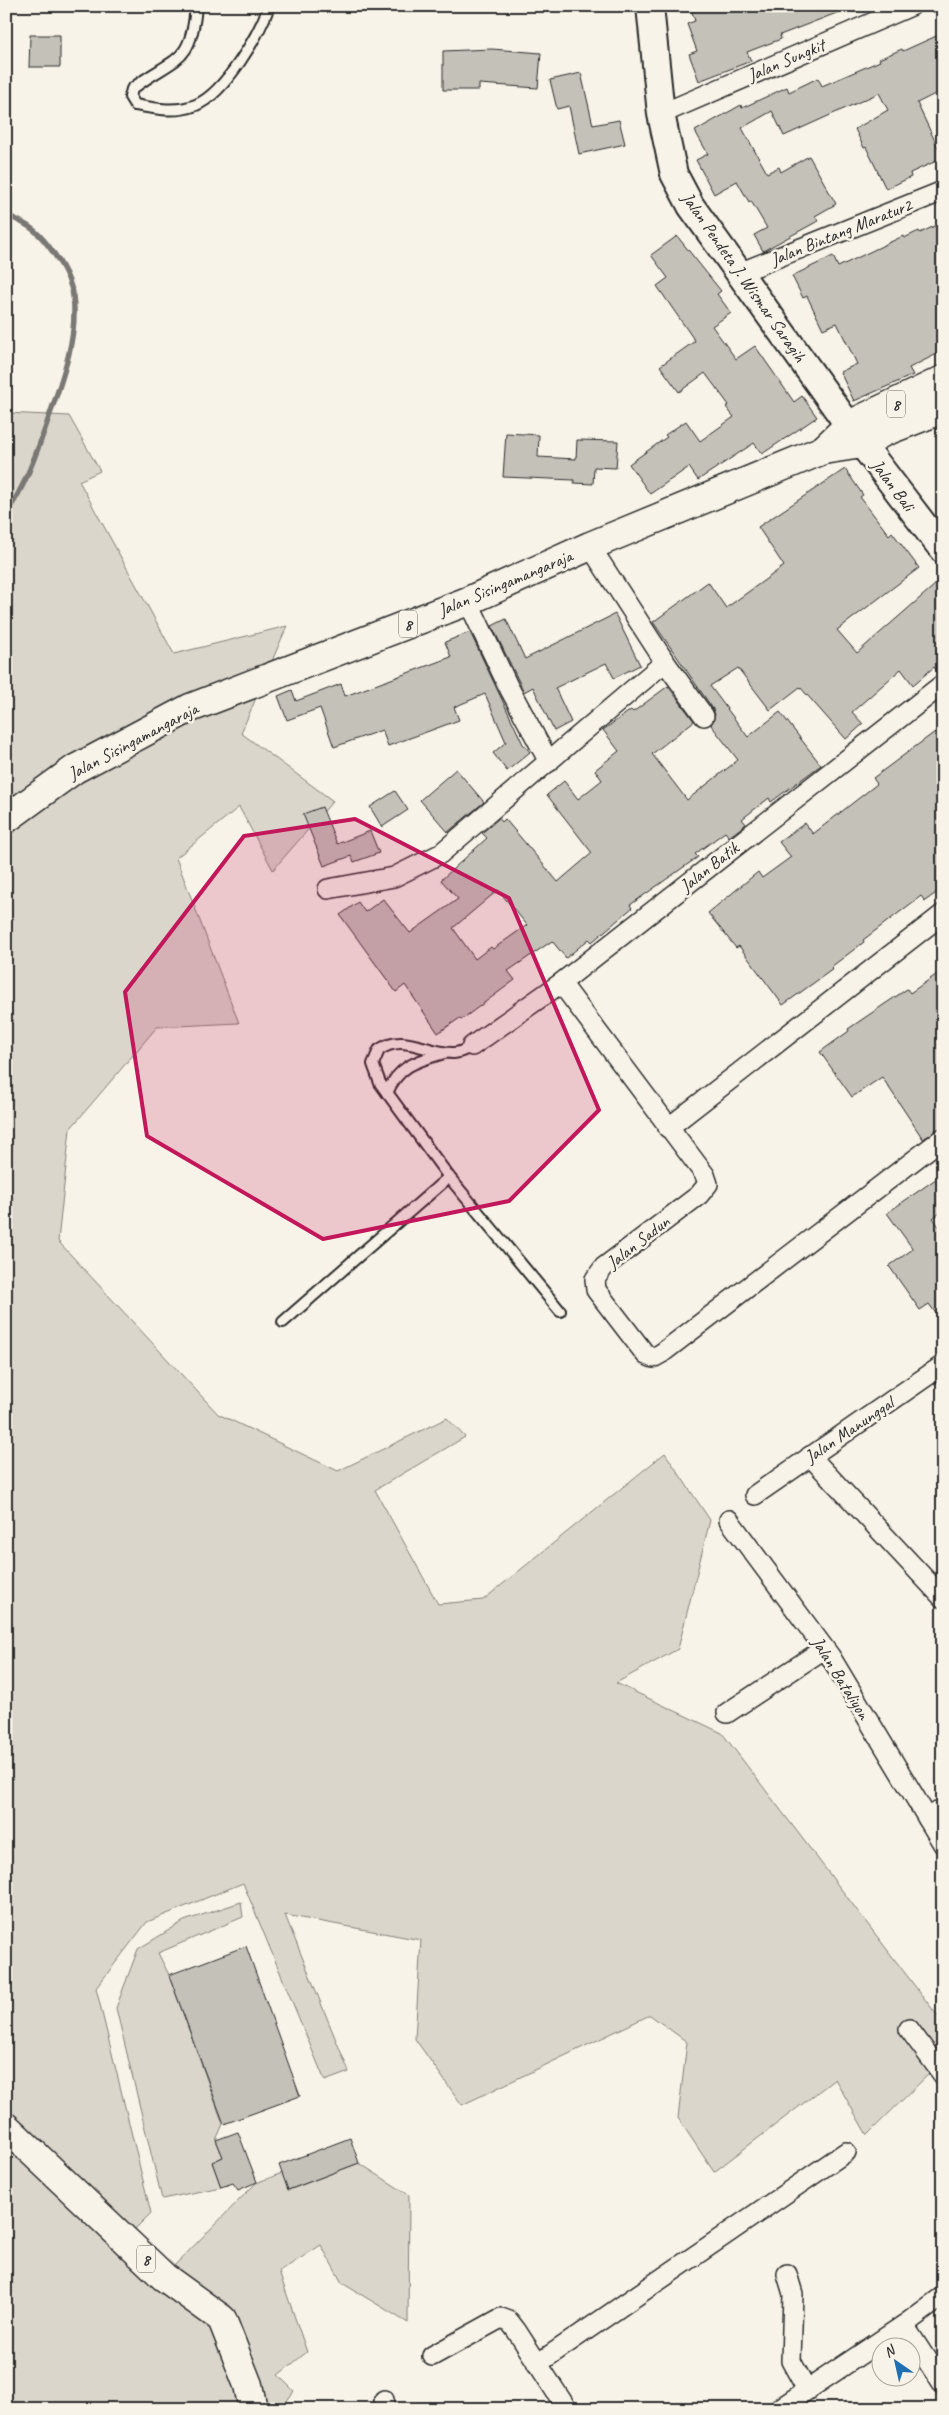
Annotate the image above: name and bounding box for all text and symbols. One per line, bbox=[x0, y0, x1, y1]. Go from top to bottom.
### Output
street label: Jalan Sungkit bbox=[743, 33, 831, 86]
street label: Jalan Pendeta J. Wismar Saragih bbox=[676, 187, 811, 367]
street label: Jalan Bintang Maratur2 bbox=[766, 193, 917, 271]
road number: 8 bbox=[887, 390, 905, 418]
street label: Jalan Bali bbox=[866, 454, 921, 517]
street label: Jalan Sisingamangaraja bbox=[434, 544, 577, 622]
road number: 8 bbox=[399, 610, 417, 638]
street label: Jalan Sisingamangaraja bbox=[63, 697, 203, 785]
street label: Jalan Batik bbox=[674, 836, 744, 897]
street label: Jalan Sadun bbox=[601, 1210, 675, 1274]
street label: Jalan Manunggal bbox=[800, 1391, 900, 1468]
street label: Jalan Bataliyon bbox=[806, 1632, 876, 1724]
road number: 8 bbox=[137, 2246, 155, 2272]
north arrow bbox=[872, 2338, 922, 2388]
text: N bbox=[881, 2341, 899, 2361]

